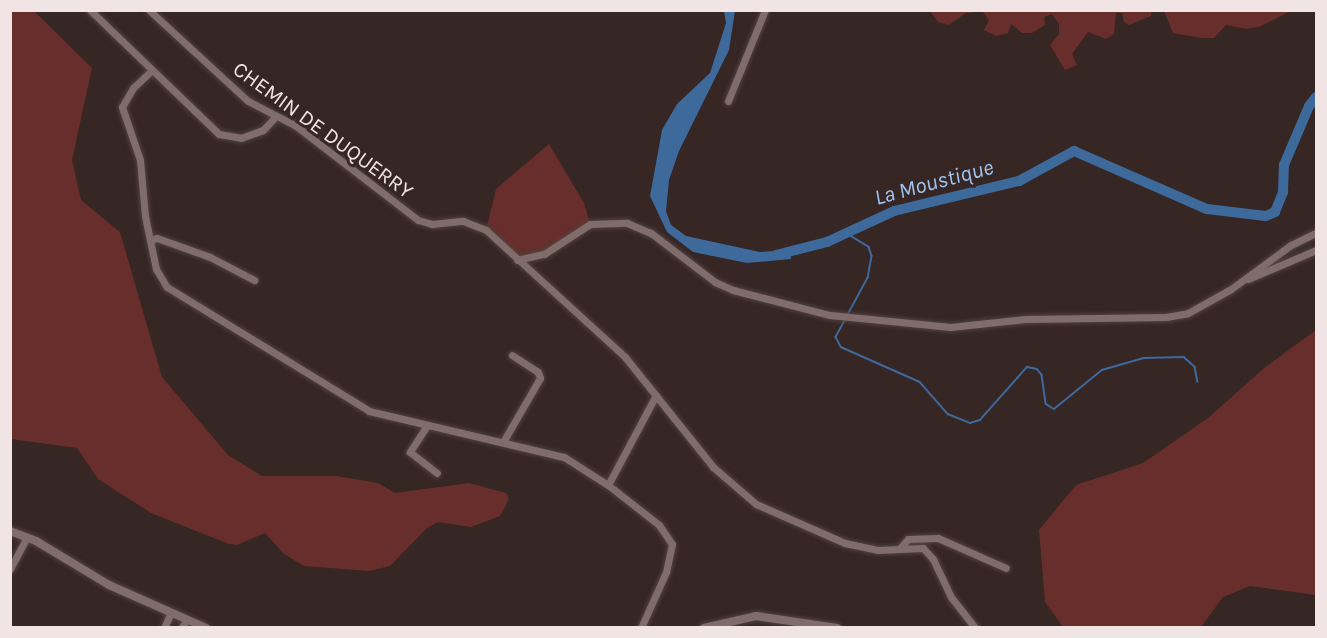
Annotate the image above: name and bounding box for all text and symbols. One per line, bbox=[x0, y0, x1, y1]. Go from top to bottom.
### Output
street label: CHEMIN DE DUQUERRY bbox=[228, 56, 418, 204]
water label: La Moustique bbox=[872, 154, 996, 212]

